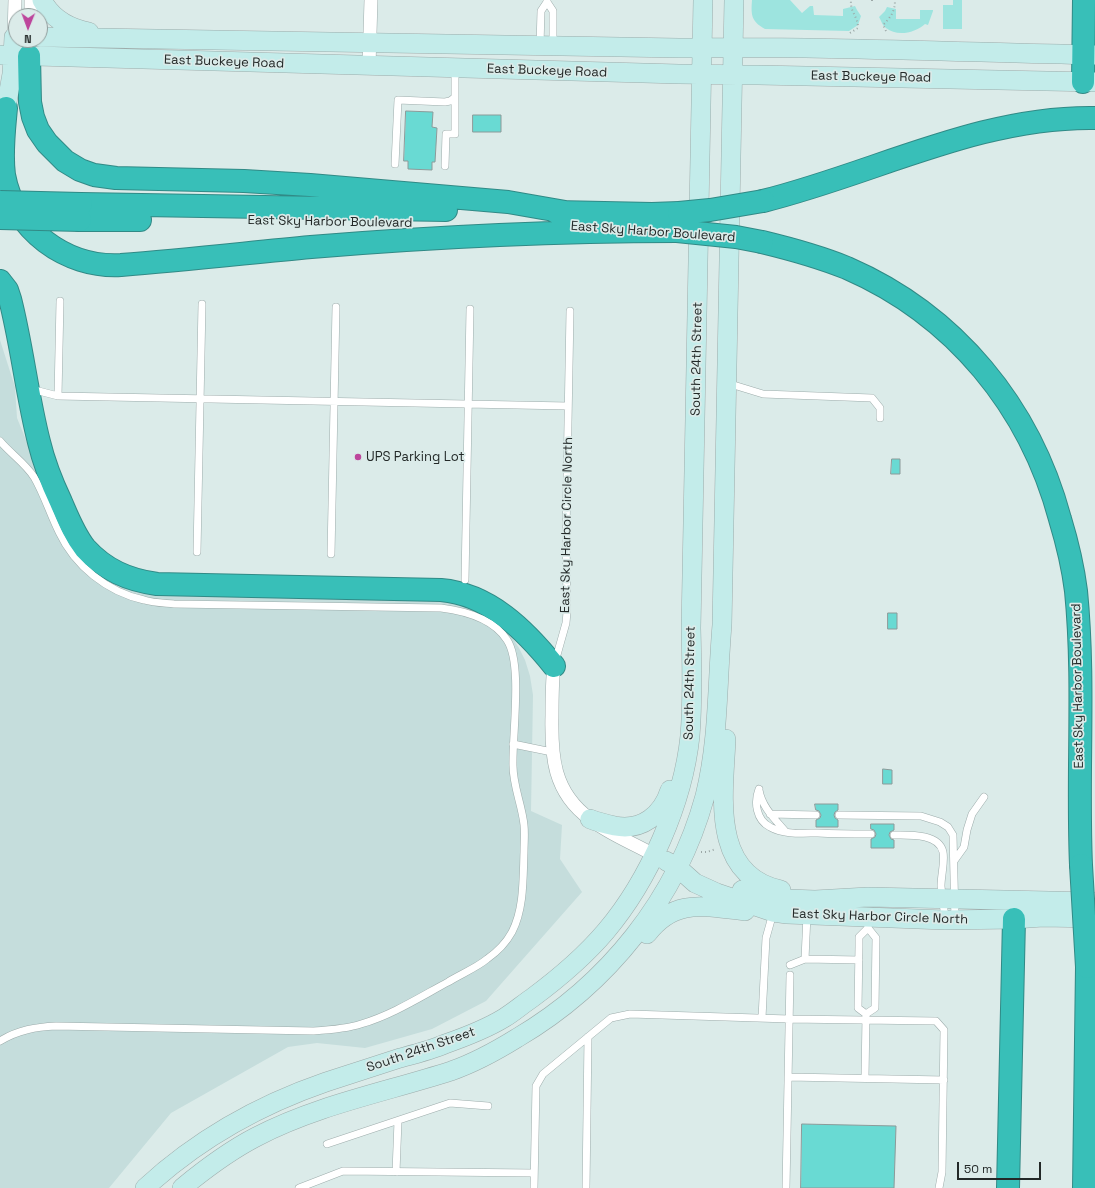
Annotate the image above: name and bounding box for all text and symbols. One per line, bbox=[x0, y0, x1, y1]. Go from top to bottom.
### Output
north arrow bbox=[8, 8, 48, 48]
text: N bbox=[24, 32, 32, 46]
street label: East Buckeye Road bbox=[164, 52, 284, 72]
street label: East Buckeye Road bbox=[487, 61, 607, 81]
street label: East Buckeye Road bbox=[811, 68, 931, 86]
street label: East Sky Harbor Boulevard bbox=[247, 213, 413, 231]
street label: East Sky Harbor Boulevard bbox=[570, 218, 736, 246]
street label: South 24th Street bbox=[688, 302, 706, 416]
street label: East Sky Harbor Circle North bbox=[558, 437, 576, 613]
place label: UPS Parking Lot bbox=[366, 449, 464, 465]
marker: UPS Parking Lot bbox=[353, 452, 363, 462]
street label: East Sky Harbor Boulevard bbox=[1069, 603, 1087, 769]
street label: South 24th Street bbox=[681, 626, 699, 740]
street label: East Sky Harbor Circle North bbox=[792, 906, 968, 928]
street label: South 24th Street bbox=[365, 1024, 477, 1076]
scale bar bbox=[959, 1154, 1043, 1180]
text: 50 m bbox=[964, 1161, 992, 1177]

